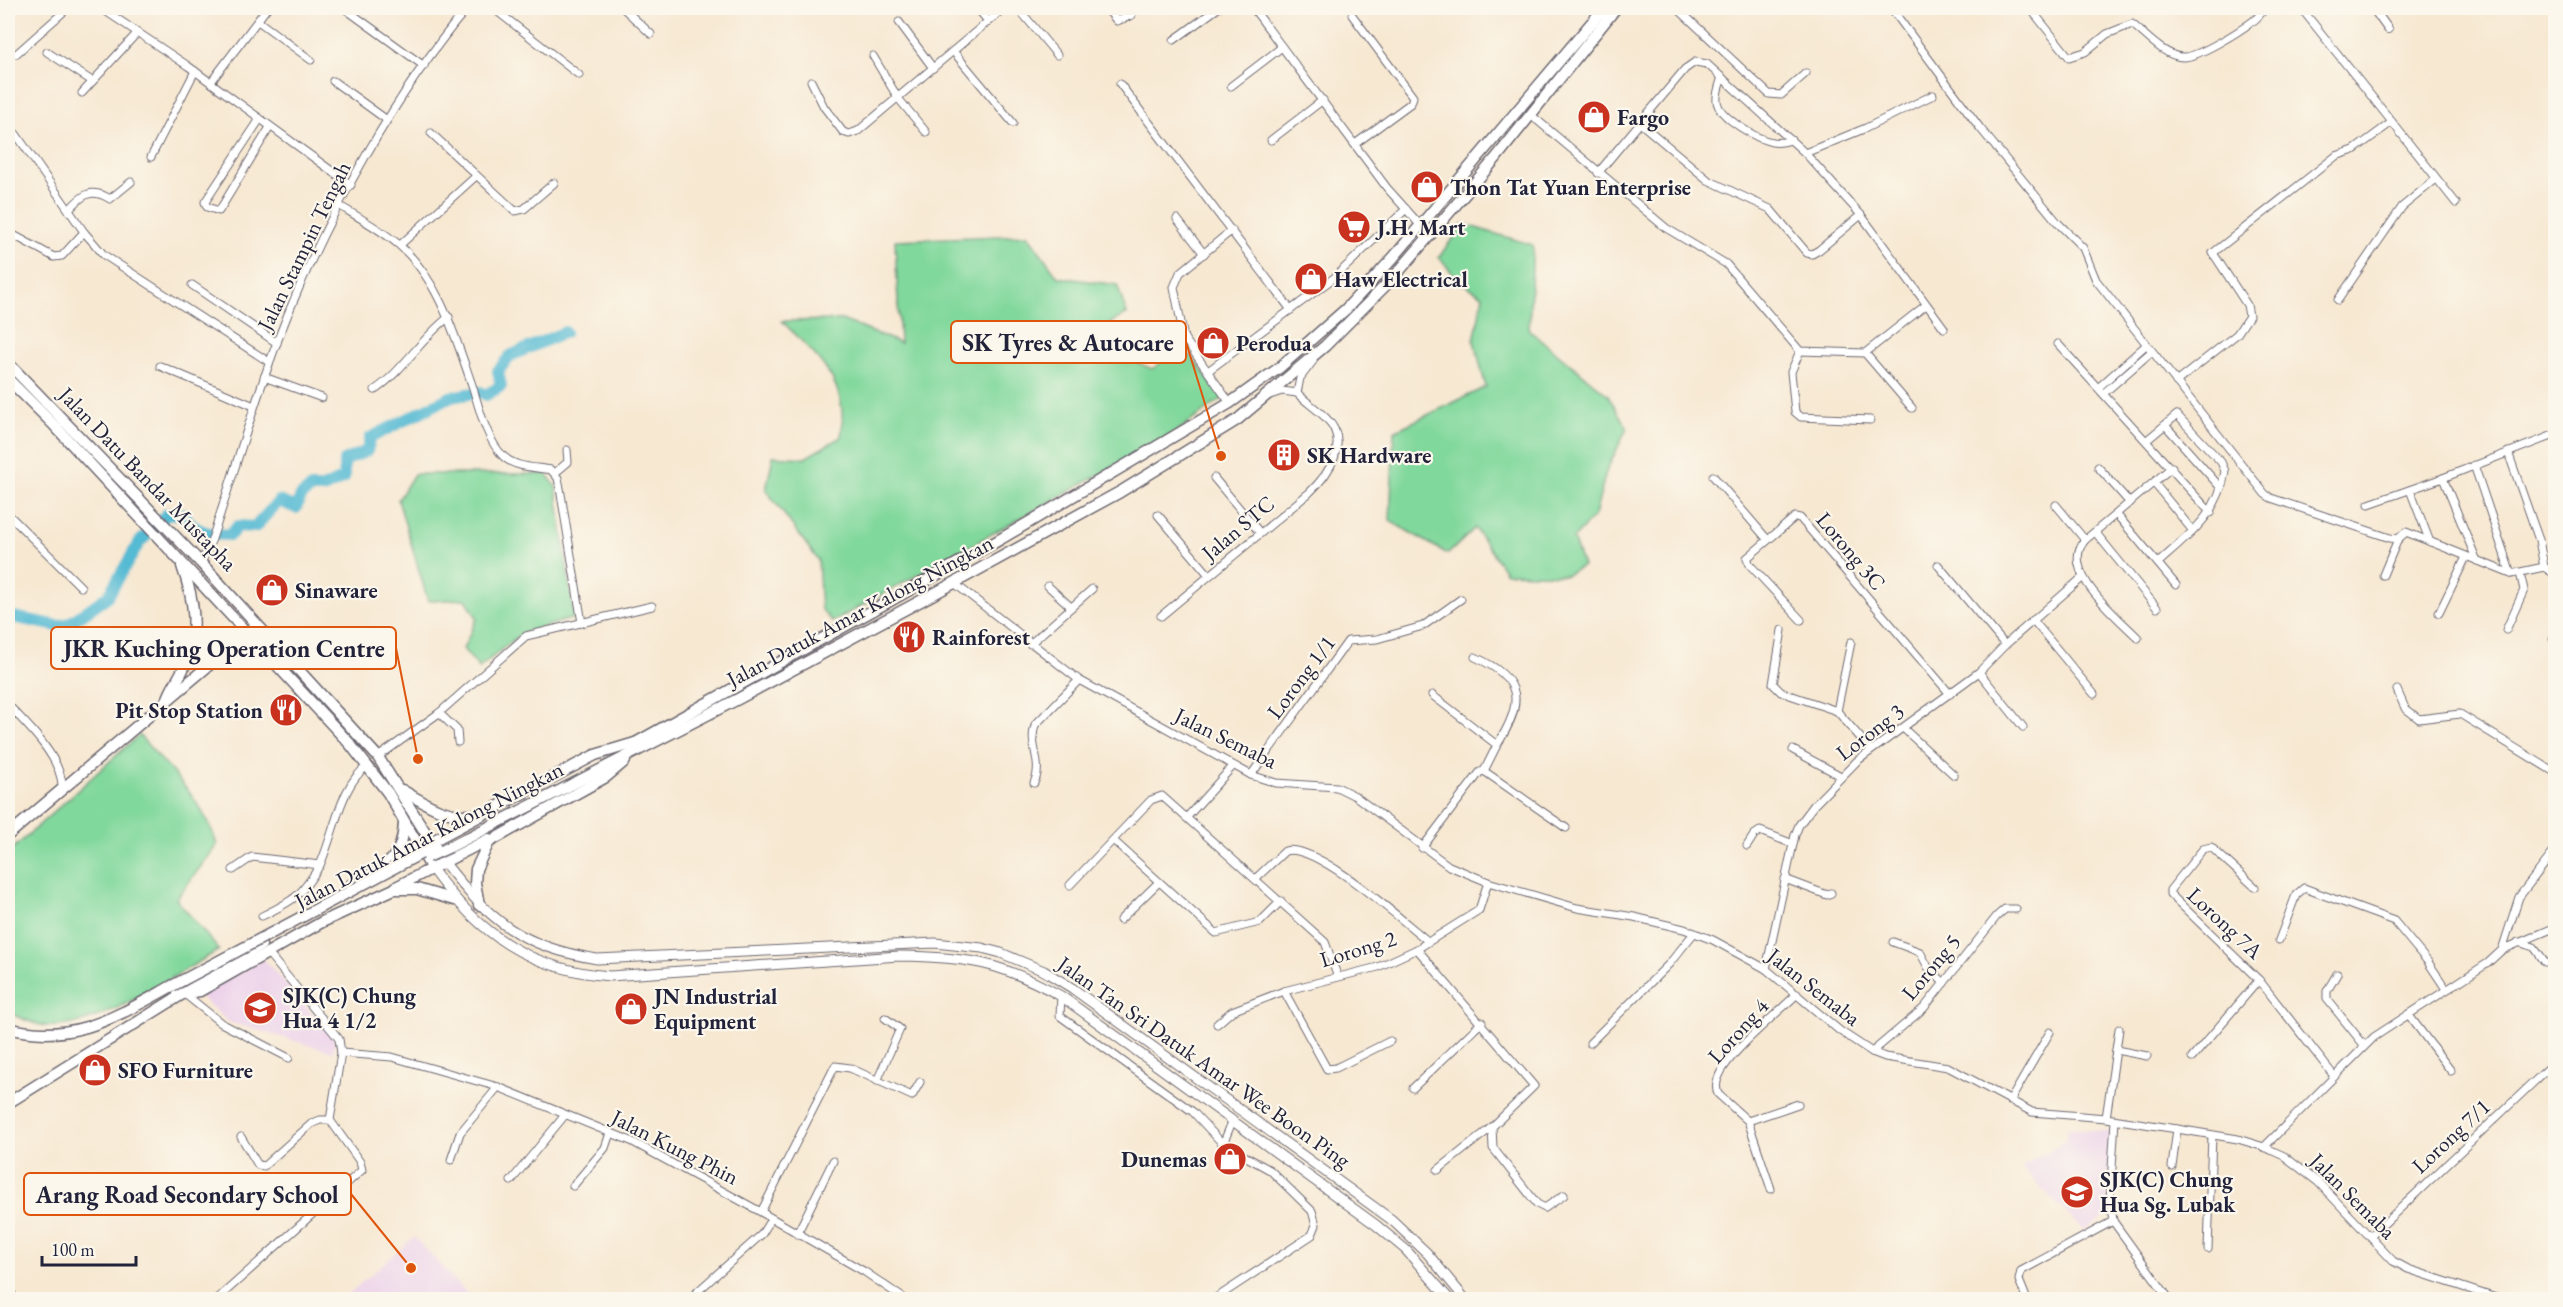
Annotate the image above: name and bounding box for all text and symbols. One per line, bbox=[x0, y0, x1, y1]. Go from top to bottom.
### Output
shop icon: Fargo bbox=[1576, 99, 1612, 135]
place label: Fargo bbox=[1617, 103, 1669, 132]
street label: Jalan Stampin Tengah bbox=[250, 157, 357, 337]
shop icon: Thon Tat Yuan Enterprise bbox=[1409, 169, 1445, 205]
place label: Thon Tat Yuan Enterprise bbox=[1450, 173, 1691, 202]
supermarket icon: J.H. Mart bbox=[1336, 209, 1372, 245]
place label: J.H. Mart bbox=[1375, 213, 1466, 242]
shop icon: Haw Electrical bbox=[1293, 261, 1329, 297]
place label: Haw Electrical bbox=[1334, 265, 1468, 294]
callout: SK Tyres & Autocare bbox=[951, 321, 1186, 363]
shop icon: Perodua bbox=[1195, 325, 1231, 361]
text: SK Tyres & Autocare bbox=[962, 327, 1174, 359]
place label: Perodua bbox=[1236, 329, 1312, 358]
street label: Jalan Datu Bandar Mustapha bbox=[51, 379, 244, 577]
building icon: SK Hardware bbox=[1266, 437, 1302, 473]
place label: SK Hardware bbox=[1307, 441, 1431, 470]
street label: Jalan STC bbox=[1194, 489, 1280, 568]
street label: Lorong 3C bbox=[1810, 506, 1892, 596]
street label: Jalan Datuk Amar Kalong Ningkan bbox=[720, 528, 999, 695]
shop icon: Sinaware bbox=[254, 572, 290, 608]
place label: Sinaware bbox=[295, 576, 378, 605]
restaurant icon: Rainforest bbox=[891, 619, 927, 655]
place label: Rainforest bbox=[932, 623, 1031, 652]
callout: JKR Kuching Operation Centre bbox=[51, 627, 396, 669]
street label: Lorong 1/1 bbox=[1260, 629, 1342, 725]
text: JKR Kuching Operation Centre bbox=[61, 633, 385, 665]
restaurant icon: Pit Stop Station bbox=[268, 692, 304, 728]
place label: Pit Stop Station bbox=[115, 696, 264, 725]
street label: Lorong 3 bbox=[1830, 697, 1910, 767]
street label: Jalan Semaba bbox=[1168, 700, 1282, 775]
street label: Jalan Datuk Amar Kalong Ningkan bbox=[288, 754, 569, 916]
street label: Lorong 7A bbox=[2181, 881, 2270, 966]
street label: Lorong 2 bbox=[1316, 924, 1400, 974]
street label: Lorong 5 bbox=[1895, 928, 1967, 1006]
street label: Jalan Semaba bbox=[1760, 940, 1867, 1033]
street label: Jalan Tan Sri Datuk Amar Wee Boon Ping bbox=[1050, 948, 1356, 1175]
place label: SJK(C) Chung Hua 4 1/2 bbox=[283, 981, 417, 1035]
place label: JN Industrial Equipment bbox=[652, 982, 777, 1036]
school or university icon: SJK(C) Chung Hua 4 1/2 bbox=[242, 990, 278, 1026]
shop icon: JN Industrial Equipment bbox=[613, 991, 649, 1027]
street label: Lorong 4 bbox=[1701, 992, 1775, 1070]
shop icon: SFO Furniture bbox=[77, 1052, 113, 1088]
place label: SFO Furniture bbox=[118, 1056, 253, 1085]
street label: Lorong 7/1 bbox=[2405, 1092, 2497, 1180]
street label: Jalan Kung Phin bbox=[605, 1102, 744, 1192]
shop icon: Dunemas bbox=[1212, 1141, 1248, 1177]
place label: Dunemas bbox=[1121, 1145, 1207, 1174]
street label: Jalan Semaba bbox=[2302, 1145, 2403, 1246]
place label: SJK(C) Chung Hua Sg. Lubak bbox=[2100, 1165, 2236, 1219]
callout: Arang Road Secondary School bbox=[24, 1173, 351, 1215]
school or university icon: SJK(C) Chung Hua Sg. Lubak bbox=[2059, 1174, 2095, 1210]
text: Arang Road Secondary School bbox=[34, 1179, 339, 1211]
scale bar bbox=[42, 1229, 136, 1267]
text: 100 m bbox=[51, 1238, 95, 1261]

